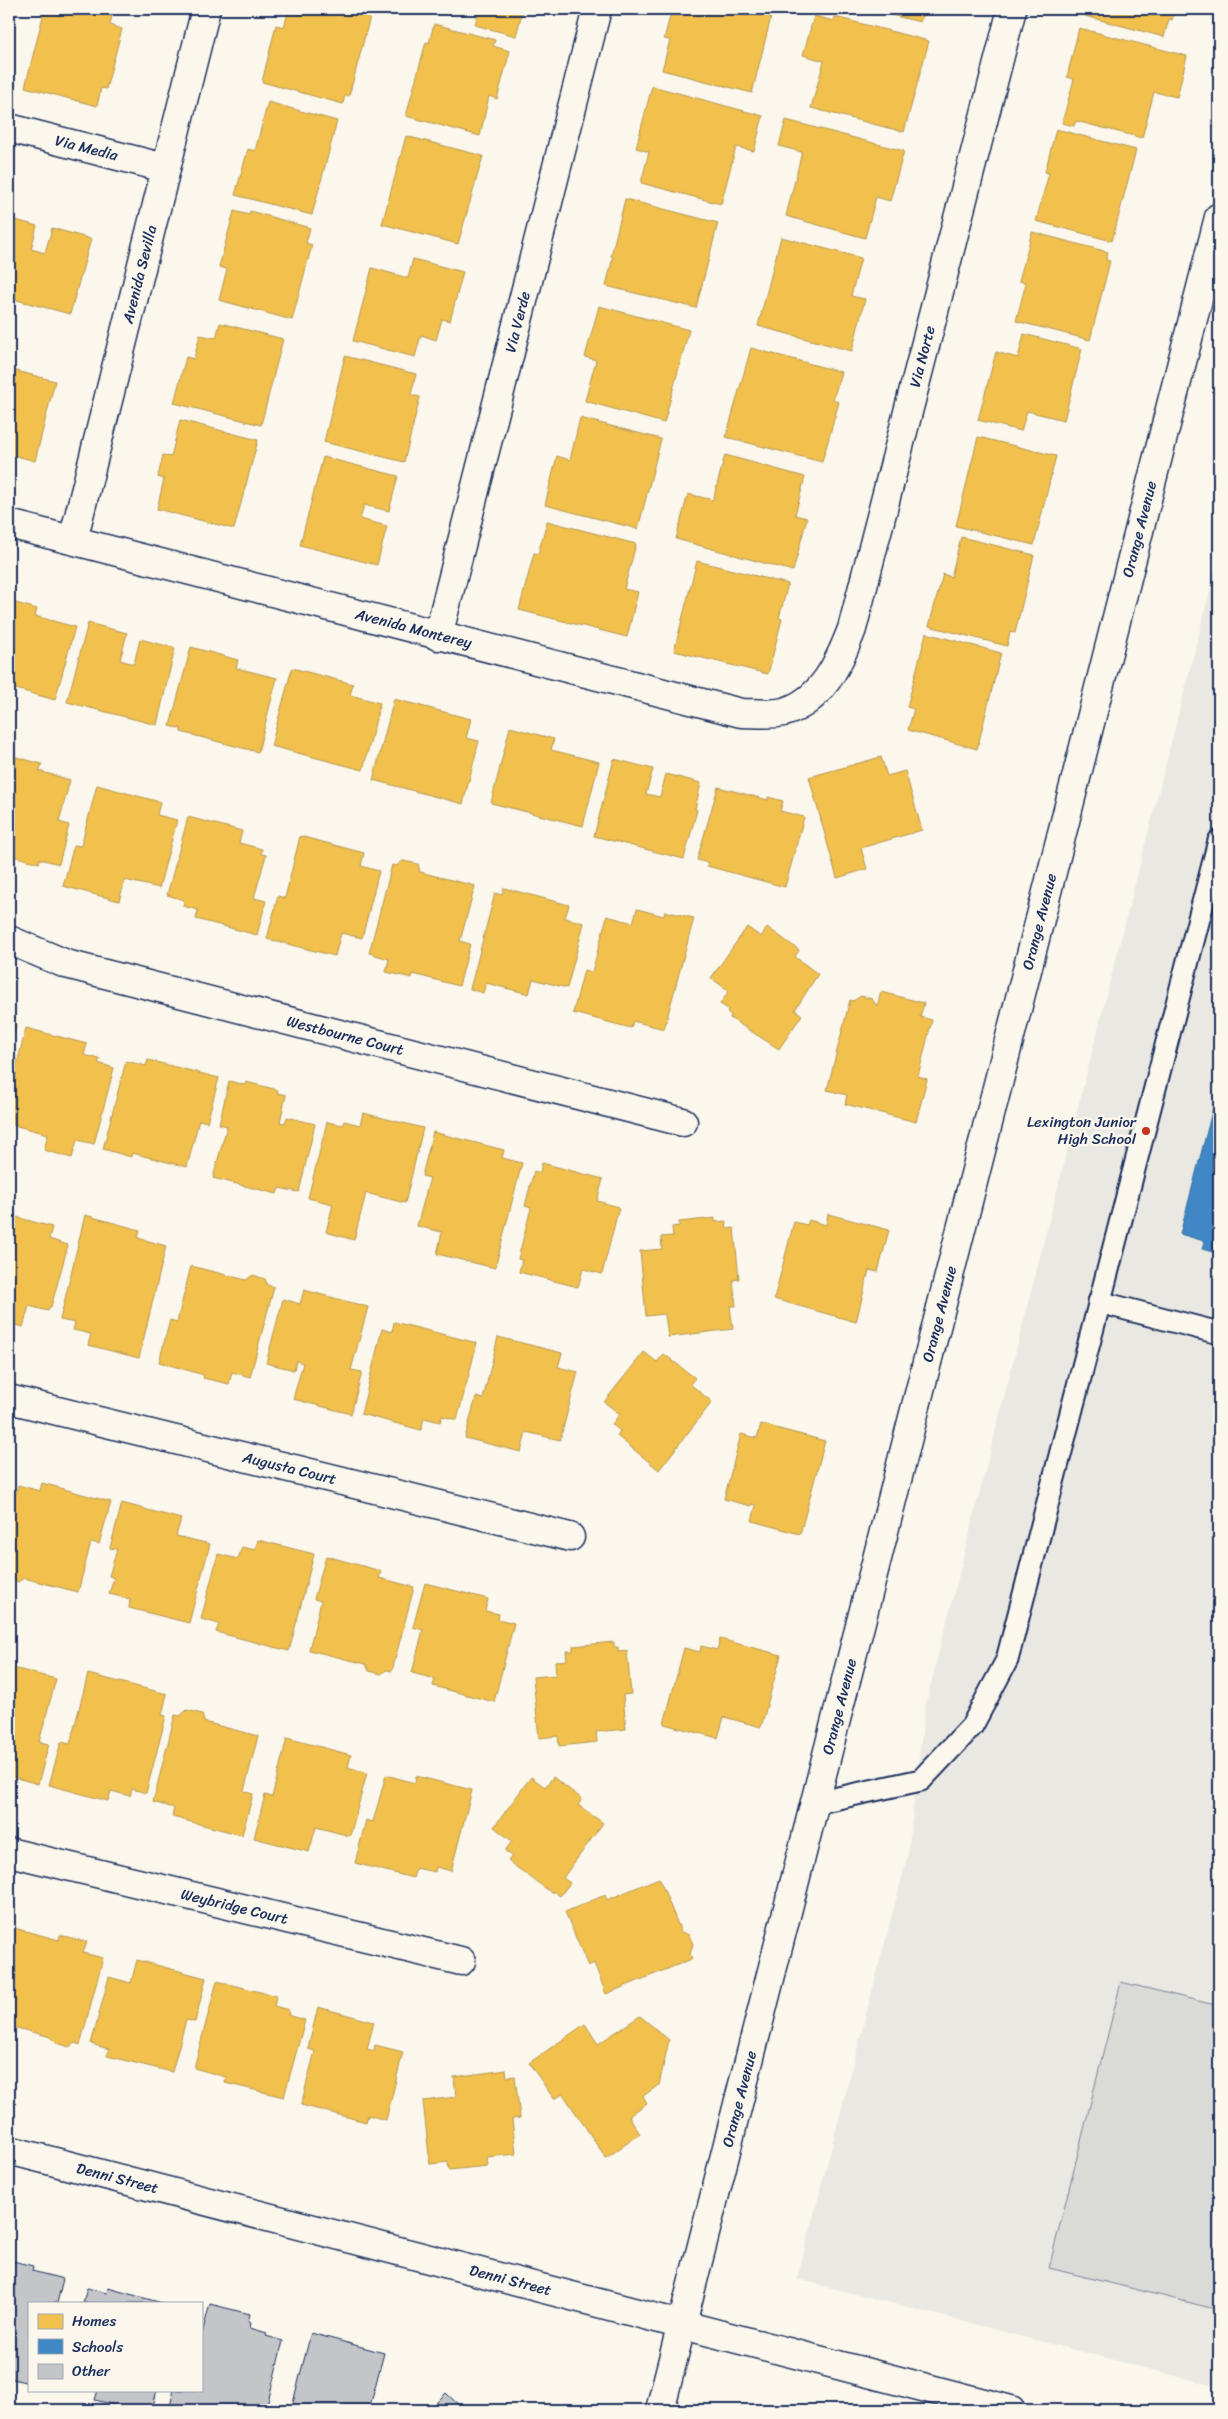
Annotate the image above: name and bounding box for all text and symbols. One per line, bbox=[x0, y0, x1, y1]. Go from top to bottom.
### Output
street label: Via Media bbox=[52, 127, 121, 169]
street label: Avenida Sevilla bbox=[115, 222, 165, 327]
street label: Via Verde bbox=[497, 288, 538, 355]
street label: Via Norte bbox=[902, 322, 943, 390]
street label: Orange Avenue bbox=[1115, 478, 1164, 580]
street label: Avenida Monterey bbox=[352, 601, 475, 656]
street label: Orange Avenue bbox=[1015, 870, 1064, 973]
street label: Westbourne Court bbox=[284, 1008, 407, 1063]
place label: Lexington Junior High School bbox=[1027, 1109, 1137, 1152]
marker: Lexington Junior High School bbox=[1140, 1125, 1152, 1137]
street label: Orange Avenue bbox=[915, 1263, 964, 1365]
street label: Augusta Court bbox=[239, 1444, 340, 1492]
street label: Orange Avenue bbox=[815, 1655, 864, 1757]
street label: Weybridge Court bbox=[178, 1881, 291, 1932]
street label: Orange Avenue bbox=[715, 2048, 764, 2150]
street label: Denni Street bbox=[73, 2155, 162, 2201]
street label: Denni Street bbox=[466, 2257, 555, 2303]
legend bbox=[28, 2302, 202, 2392]
text: Homes bbox=[72, 2308, 116, 2334]
text: Schools bbox=[72, 2334, 123, 2360]
text: Other bbox=[72, 2358, 111, 2384]

